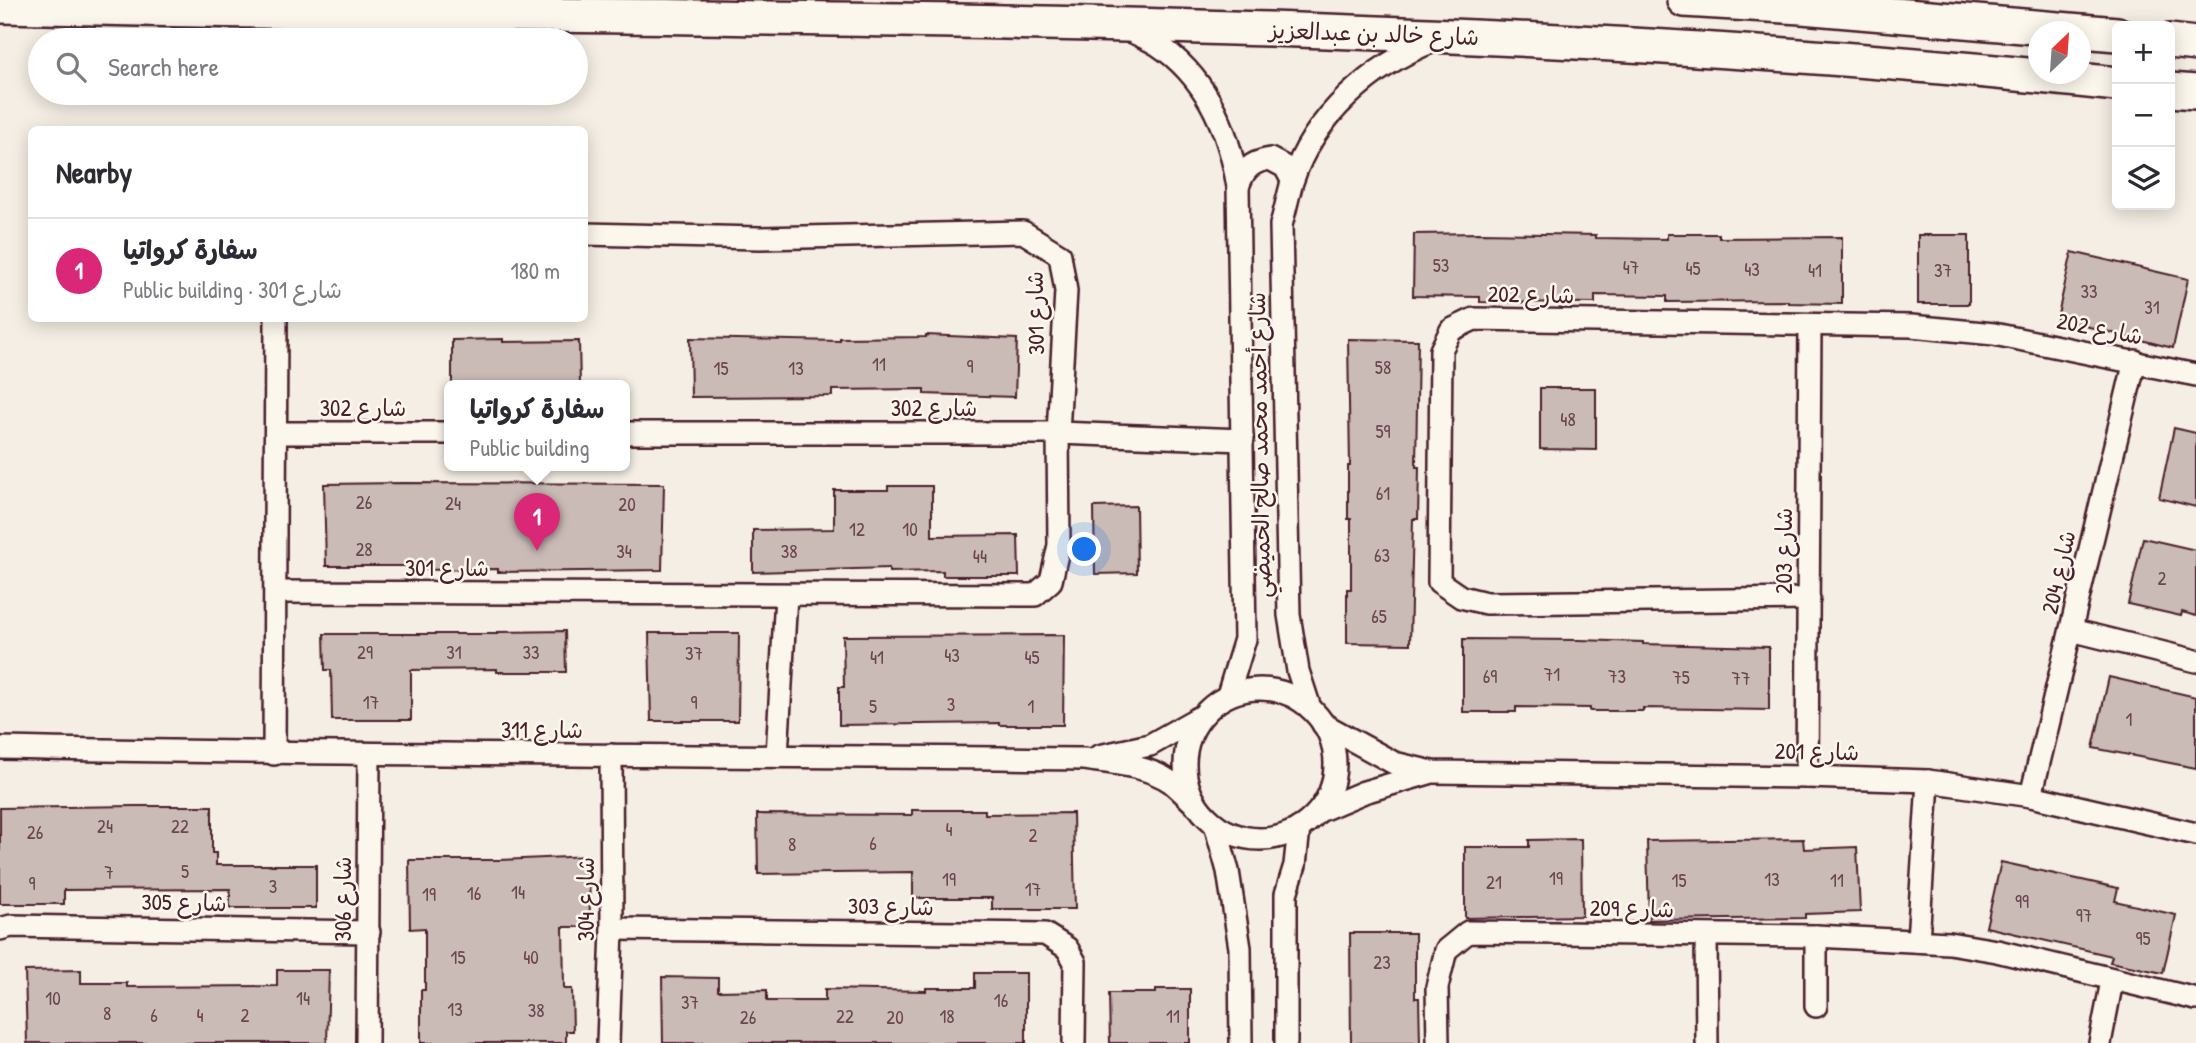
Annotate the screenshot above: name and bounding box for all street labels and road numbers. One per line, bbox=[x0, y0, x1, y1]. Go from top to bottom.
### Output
street label: شارع خالد بن عبدالعزيز bbox=[1266, 14, 1480, 53]
street label: شارع 301 bbox=[1019, 271, 1052, 355]
street label: شارع 202 bbox=[1487, 278, 1575, 311]
street label: شارع أحمد محمد صالح الحميضي bbox=[1241, 292, 1283, 598]
street label: شارع 202 bbox=[2054, 304, 2146, 352]
street label: شارع 302 bbox=[320, 392, 406, 424]
street label: شارع 302 bbox=[891, 392, 977, 424]
street label: شارع 203 bbox=[1768, 508, 1800, 594]
street label: شارع 204 bbox=[2033, 527, 2084, 617]
street label: شارع 301 bbox=[405, 552, 489, 584]
street label: شارع 311 bbox=[501, 714, 583, 746]
street label: شارع 201 bbox=[1774, 735, 1860, 768]
street label: شارع 306 bbox=[327, 857, 359, 941]
street label: شارع 304 bbox=[570, 857, 602, 941]
street label: شارع 305 bbox=[141, 886, 227, 919]
street label: شارع 303 bbox=[848, 890, 934, 923]
street label: شارع 209 bbox=[1589, 892, 1675, 925]

